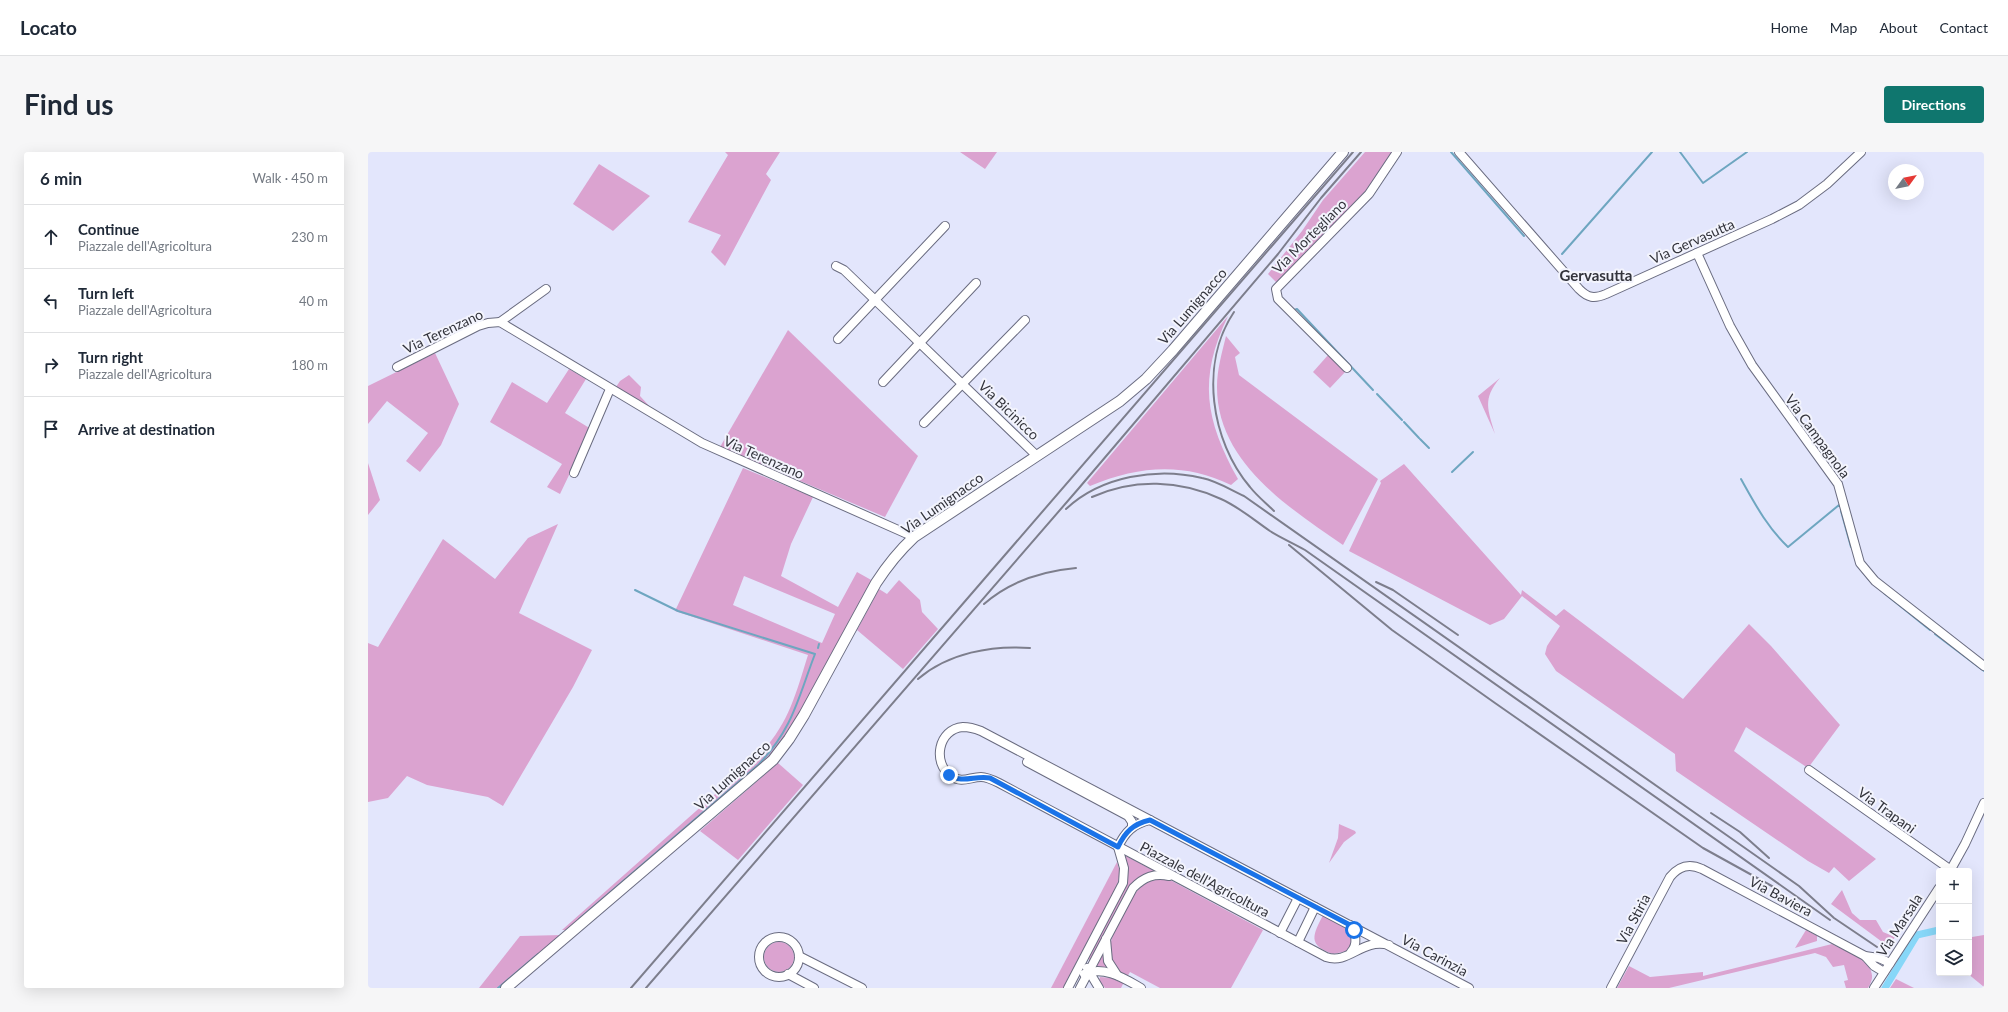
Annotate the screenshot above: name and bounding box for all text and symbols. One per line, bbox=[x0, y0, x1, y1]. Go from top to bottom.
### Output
text: Locato bbox=[20, 16, 77, 39]
text: Home bbox=[1770, 19, 1808, 36]
text: Map bbox=[1830, 19, 1857, 36]
text: About bbox=[1879, 19, 1917, 36]
text: Contact bbox=[1939, 19, 1988, 36]
button: Directions bbox=[1884, 86, 1984, 123]
text: Find us bbox=[24, 87, 114, 121]
north arrow bbox=[1888, 164, 1924, 200]
text: 6 min bbox=[40, 168, 82, 189]
text: Walk · 450 m bbox=[252, 170, 328, 186]
street label: Via Mortegliano bbox=[1268, 195, 1350, 277]
street label: Via Gervasutta bbox=[1647, 215, 1737, 267]
text: Continue bbox=[78, 220, 139, 238]
icon: ahead bbox=[40, 226, 62, 248]
text: 230 m bbox=[291, 229, 328, 245]
text: Piazzale dell'Agricoltura bbox=[78, 238, 212, 254]
street label: Via Lumignacco bbox=[1154, 264, 1230, 348]
district label: Gervasutta bbox=[1560, 266, 1632, 284]
text: Turn left bbox=[78, 284, 134, 302]
icon: left bbox=[40, 290, 62, 312]
text: 40 m bbox=[299, 293, 328, 309]
text: Piazzale dell'Agricoltura bbox=[78, 302, 212, 318]
street label: Via Terenzano bbox=[400, 305, 486, 357]
text: Turn right bbox=[78, 348, 143, 366]
icon: right bbox=[40, 354, 62, 376]
text: 180 m bbox=[291, 357, 328, 373]
text: Piazzale dell'Agricoltura bbox=[78, 366, 212, 382]
street label: Via Bicinicco bbox=[975, 377, 1043, 443]
street label: Via Campagnola bbox=[1782, 391, 1854, 481]
icon: arrive bbox=[40, 418, 62, 440]
text: Arrive at destination bbox=[78, 420, 215, 438]
street label: Via Terenzano bbox=[721, 432, 807, 482]
street label: Via Lumignacco bbox=[898, 468, 986, 537]
street label: Via Lumignacco bbox=[691, 737, 773, 813]
route end bbox=[940, 766, 958, 784]
street label: Via Trapani bbox=[1855, 783, 1919, 837]
street label: Piazzale dell'Agricoltura bbox=[1137, 838, 1273, 920]
map controls bbox=[1936, 868, 1972, 976]
button: + bbox=[1936, 868, 1972, 904]
street label: Via Baviera bbox=[1747, 872, 1816, 920]
street label: Via Marsala bbox=[1872, 890, 1926, 960]
street label: Via Stiria bbox=[1613, 891, 1653, 947]
button: − bbox=[1936, 904, 1972, 940]
route start bbox=[1345, 921, 1363, 939]
street label: Via Carinzia bbox=[1399, 930, 1471, 980]
button: layers bbox=[1936, 940, 1972, 976]

